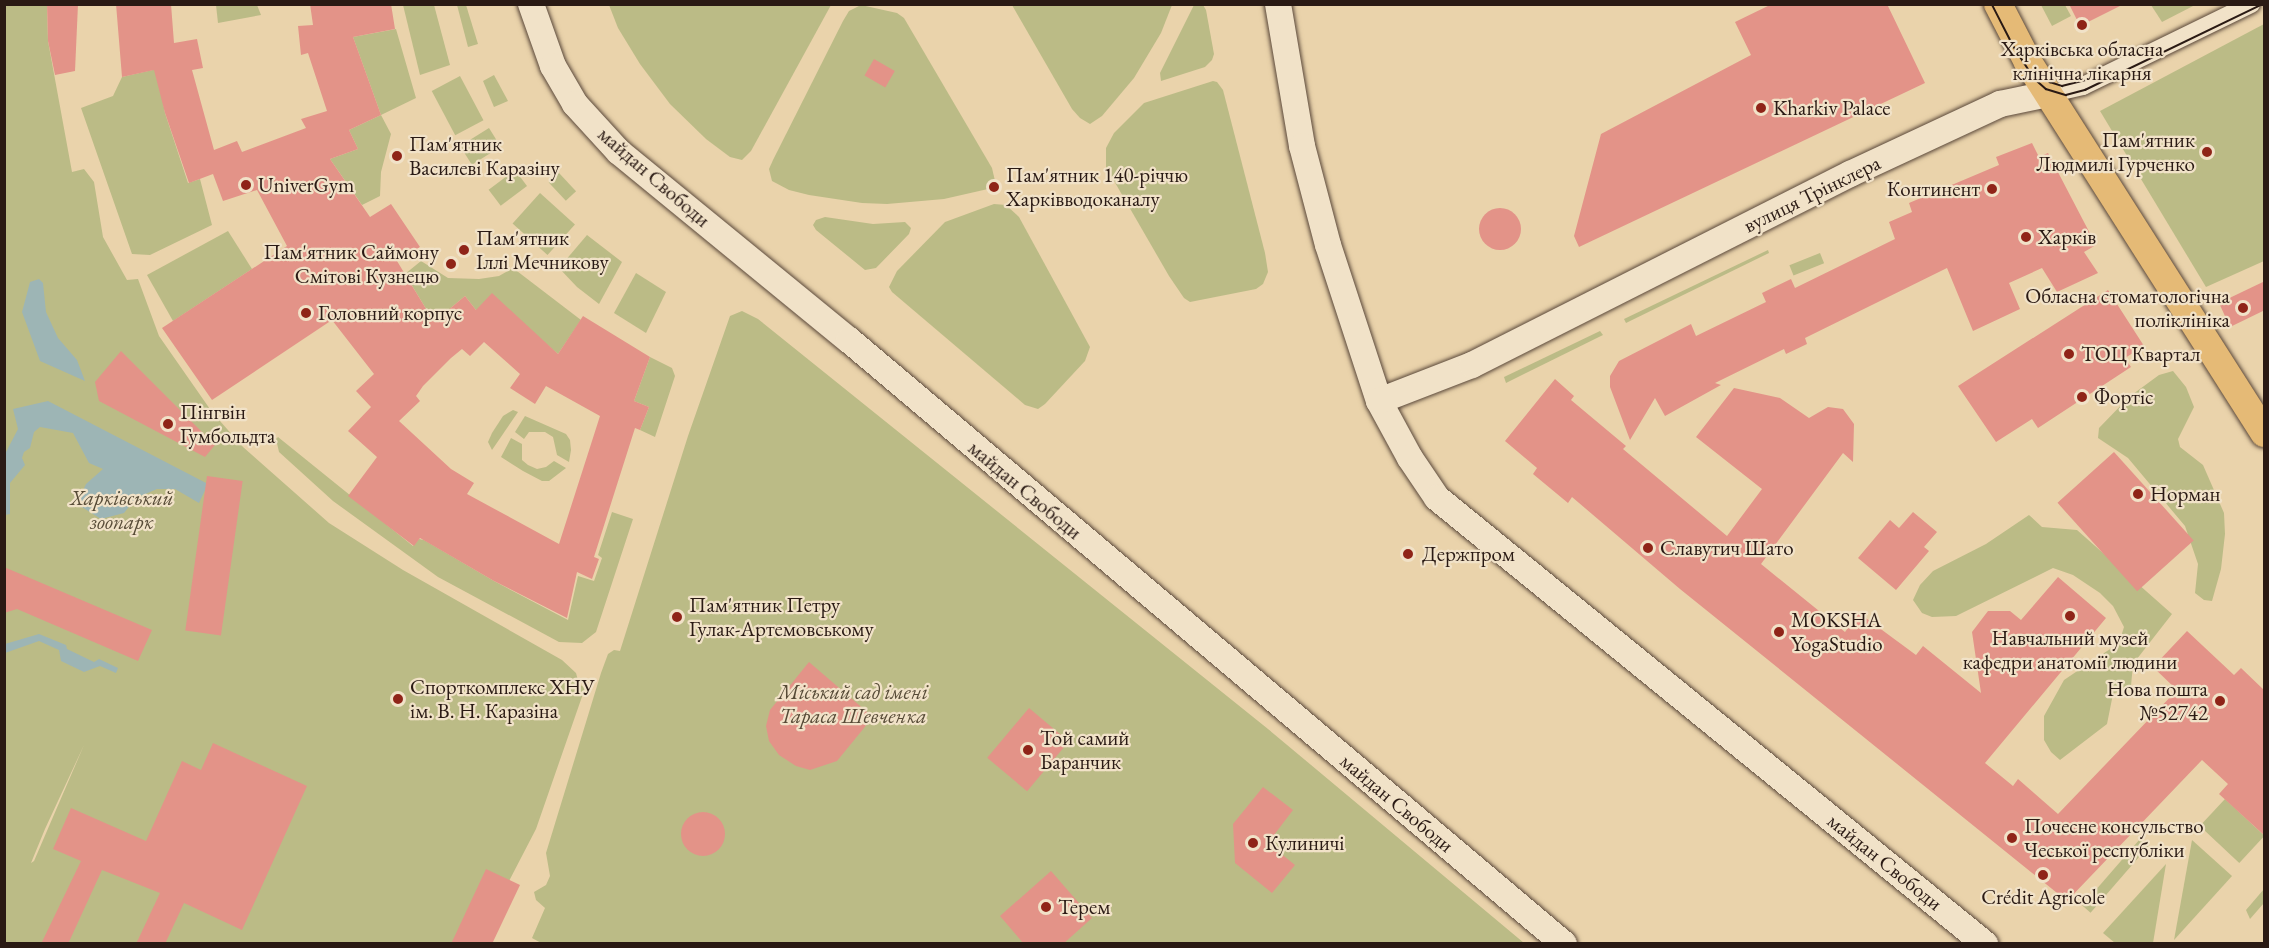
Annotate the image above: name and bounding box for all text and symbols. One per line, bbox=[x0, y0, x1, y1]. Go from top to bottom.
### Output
marker: Харківська обласна клінічна лікарня bbox=[2073, 16, 2091, 34]
place label: Харківська обласна клінічна лікарня bbox=[2001, 36, 2163, 86]
place label: Kharkiv Palace bbox=[1773, 95, 1891, 121]
marker: Kharkiv Palace bbox=[1754, 101, 1768, 115]
street label: майдан Свободи bbox=[593, 121, 715, 233]
place label: Пам'ятник Людмилі Гурченко bbox=[2036, 127, 2195, 177]
place label: Пам'ятник Василеві Каразіну bbox=[409, 131, 560, 181]
marker: Пам'ятник Людмилі Гурченко bbox=[2200, 145, 2214, 159]
marker: Пам'ятник Василеві Каразіну bbox=[390, 149, 404, 163]
street label: вулиця Трінклера bbox=[1740, 150, 1884, 238]
place label: Пам'ятник 140-річчю Харківводоканалу bbox=[1006, 162, 1188, 212]
place label: UniverGym bbox=[258, 172, 354, 198]
place label: Континент bbox=[1887, 176, 1980, 202]
marker: UniverGym bbox=[239, 178, 253, 192]
marker: Пам'ятник 140-річчю Харківводоканалу bbox=[987, 180, 1001, 194]
marker: Континент bbox=[1985, 182, 1999, 196]
place label: Харків bbox=[2038, 224, 2096, 250]
place label: Пам'ятник Іллі Мечникову bbox=[476, 225, 609, 275]
marker: Харків bbox=[2019, 230, 2033, 244]
place label: Пам'ятник Саймону Смітові Кузнецю bbox=[264, 239, 439, 289]
marker: Пам'ятник Іллі Мечникову bbox=[457, 243, 471, 257]
marker: Пам'ятник Саймону Смітові Кузнецю bbox=[444, 257, 458, 271]
place label: Обласна стоматологічна поліклініка bbox=[2025, 283, 2230, 333]
marker: Обласна стоматологічна поліклініка bbox=[2234, 299, 2252, 317]
place label: Головний корпус bbox=[318, 300, 462, 326]
marker: Головний корпус bbox=[299, 306, 313, 320]
place label: ТОЦ Квартал bbox=[2081, 341, 2200, 367]
marker: ТОЦ Квартал bbox=[2062, 347, 2076, 361]
place label: Фортiс bbox=[2094, 384, 2154, 410]
marker: Фортiс bbox=[2075, 390, 2089, 404]
place label: Пінгвін Гумбольдта bbox=[180, 399, 275, 449]
marker: Пінгвін Гумбольдта bbox=[161, 417, 175, 431]
street label: майдан Свободи bbox=[963, 435, 1087, 545]
place label: Норман bbox=[2150, 481, 2221, 507]
park label: Харківський зоопарк bbox=[71, 485, 173, 535]
marker: Норман bbox=[2131, 487, 2145, 501]
place label: Славутич Шато bbox=[1660, 535, 1794, 561]
place label: Держпром bbox=[1422, 541, 1515, 567]
marker: Славутич Шато bbox=[1641, 541, 1655, 555]
marker: Держпром bbox=[1399, 545, 1417, 563]
place label: Пам'ятник Петру Гулак-Артемовському bbox=[689, 592, 874, 642]
place label: MOKSHA YogaStudio bbox=[1791, 607, 1883, 657]
marker: Навчальний музей кафедри анатомії людини bbox=[2063, 609, 2077, 623]
marker: Пам'ятник Петру Гулак-Артемовському bbox=[670, 610, 684, 624]
marker: MOKSHA YogaStudio bbox=[1772, 625, 1786, 639]
place label: Навчальний музей кафедри анатомії людини bbox=[1963, 625, 2177, 675]
place label: Спорткомплекс ХНУ ім. В. Н. Каразіна bbox=[410, 674, 595, 724]
place label: Нова пошта №52742 bbox=[2107, 676, 2208, 726]
park label: Міський сад імені Тараса Шевченка bbox=[778, 679, 928, 729]
marker: Спорткомплекс ХНУ ім. В. Н. Каразіна bbox=[391, 692, 405, 706]
marker: Нова пошта №52742 bbox=[2213, 694, 2227, 708]
place label: Той самий Баранчик bbox=[1040, 725, 1129, 775]
marker: Той самий Баранчик bbox=[1021, 743, 1035, 757]
street label: майдан Свободи bbox=[1335, 748, 1459, 858]
street label: майдан Свободи bbox=[1823, 808, 1947, 916]
place label: Почесне консульство Чеської республіки bbox=[2024, 813, 2204, 863]
place label: Кулиничі bbox=[1265, 830, 1344, 856]
marker: Почесне консульство Чеської республіки bbox=[2005, 831, 2019, 845]
marker: Кулиничі bbox=[1246, 836, 1260, 850]
marker: Crédit Agricole bbox=[2036, 868, 2050, 882]
place label: Crédit Agricole bbox=[1981, 884, 2105, 910]
place label: Терем bbox=[1058, 894, 1110, 920]
marker: Терем bbox=[1039, 900, 1053, 914]

